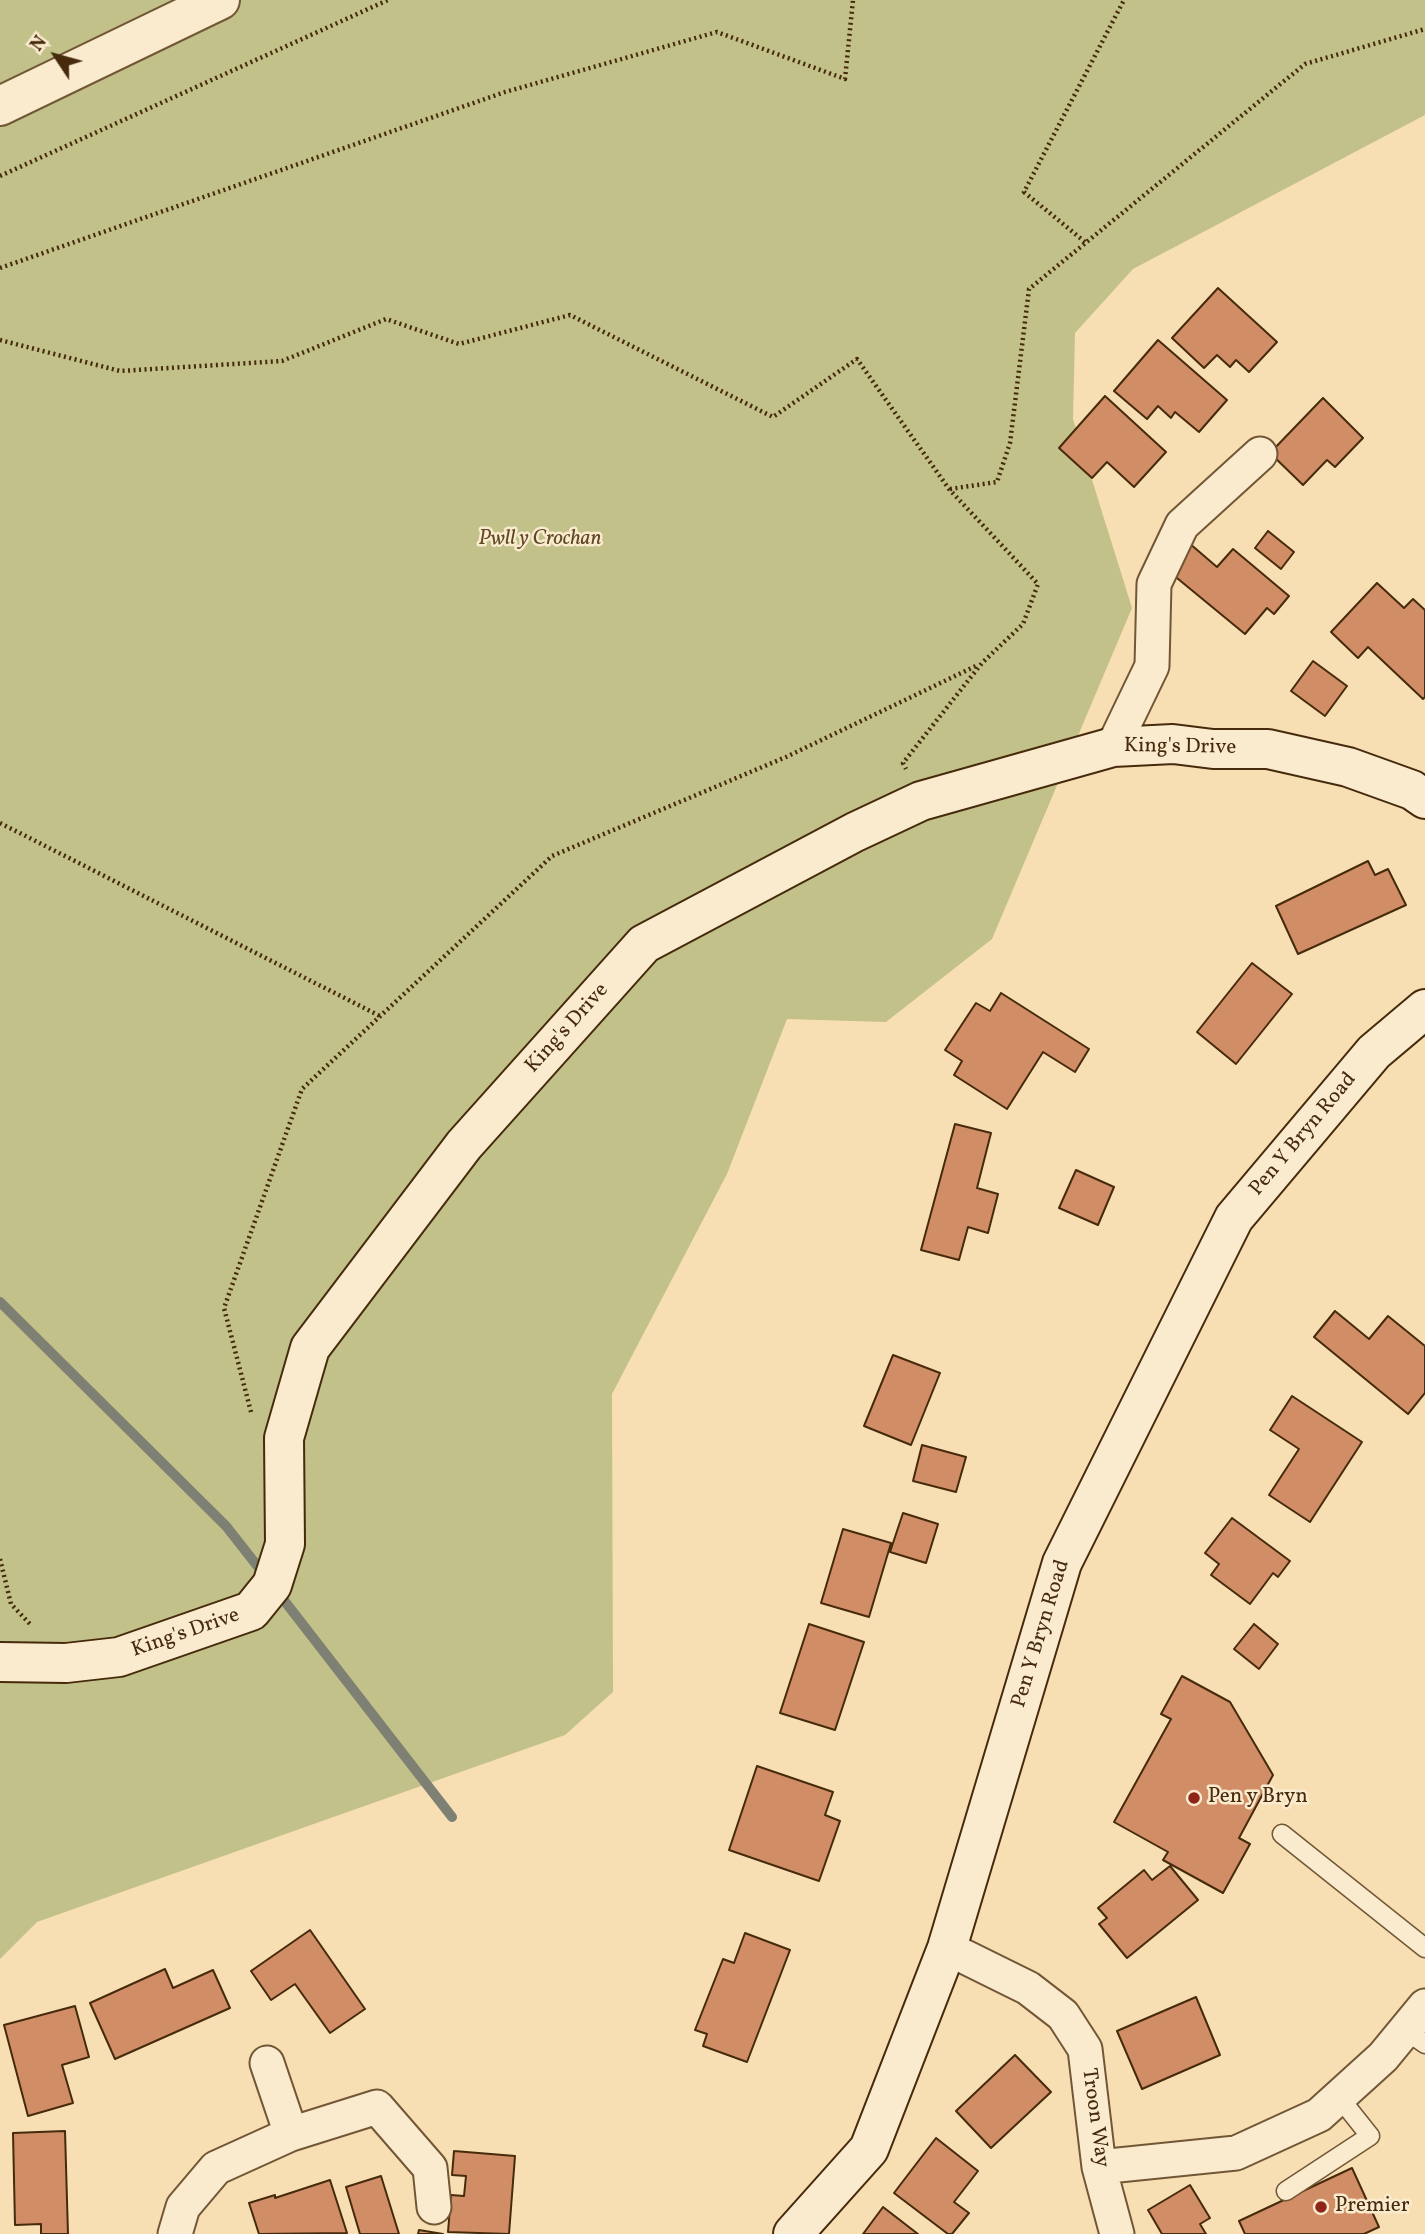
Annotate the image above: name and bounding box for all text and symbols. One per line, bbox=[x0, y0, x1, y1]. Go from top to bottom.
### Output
north arrow bbox=[21, 21, 91, 91]
text: N bbox=[24, 30, 54, 57]
park label: Pwll y Crochan bbox=[479, 527, 601, 553]
street label: King's Drive bbox=[1124, 734, 1236, 762]
street label: King's Drive bbox=[521, 979, 615, 1079]
street label: Pen Y Bryn Road bbox=[1245, 1068, 1363, 1202]
street label: Pen Y Bryn Road bbox=[1008, 1557, 1076, 1711]
street label: King's Drive bbox=[129, 1604, 243, 1664]
place label: Pen y Bryn bbox=[1208, 1785, 1308, 1811]
marker: Pen y Bryn bbox=[1186, 1790, 1202, 1806]
street label: Troon Way bbox=[1075, 2067, 1113, 2169]
place label: Premier bbox=[1335, 2194, 1410, 2220]
marker: Premier bbox=[1313, 2199, 1329, 2215]

